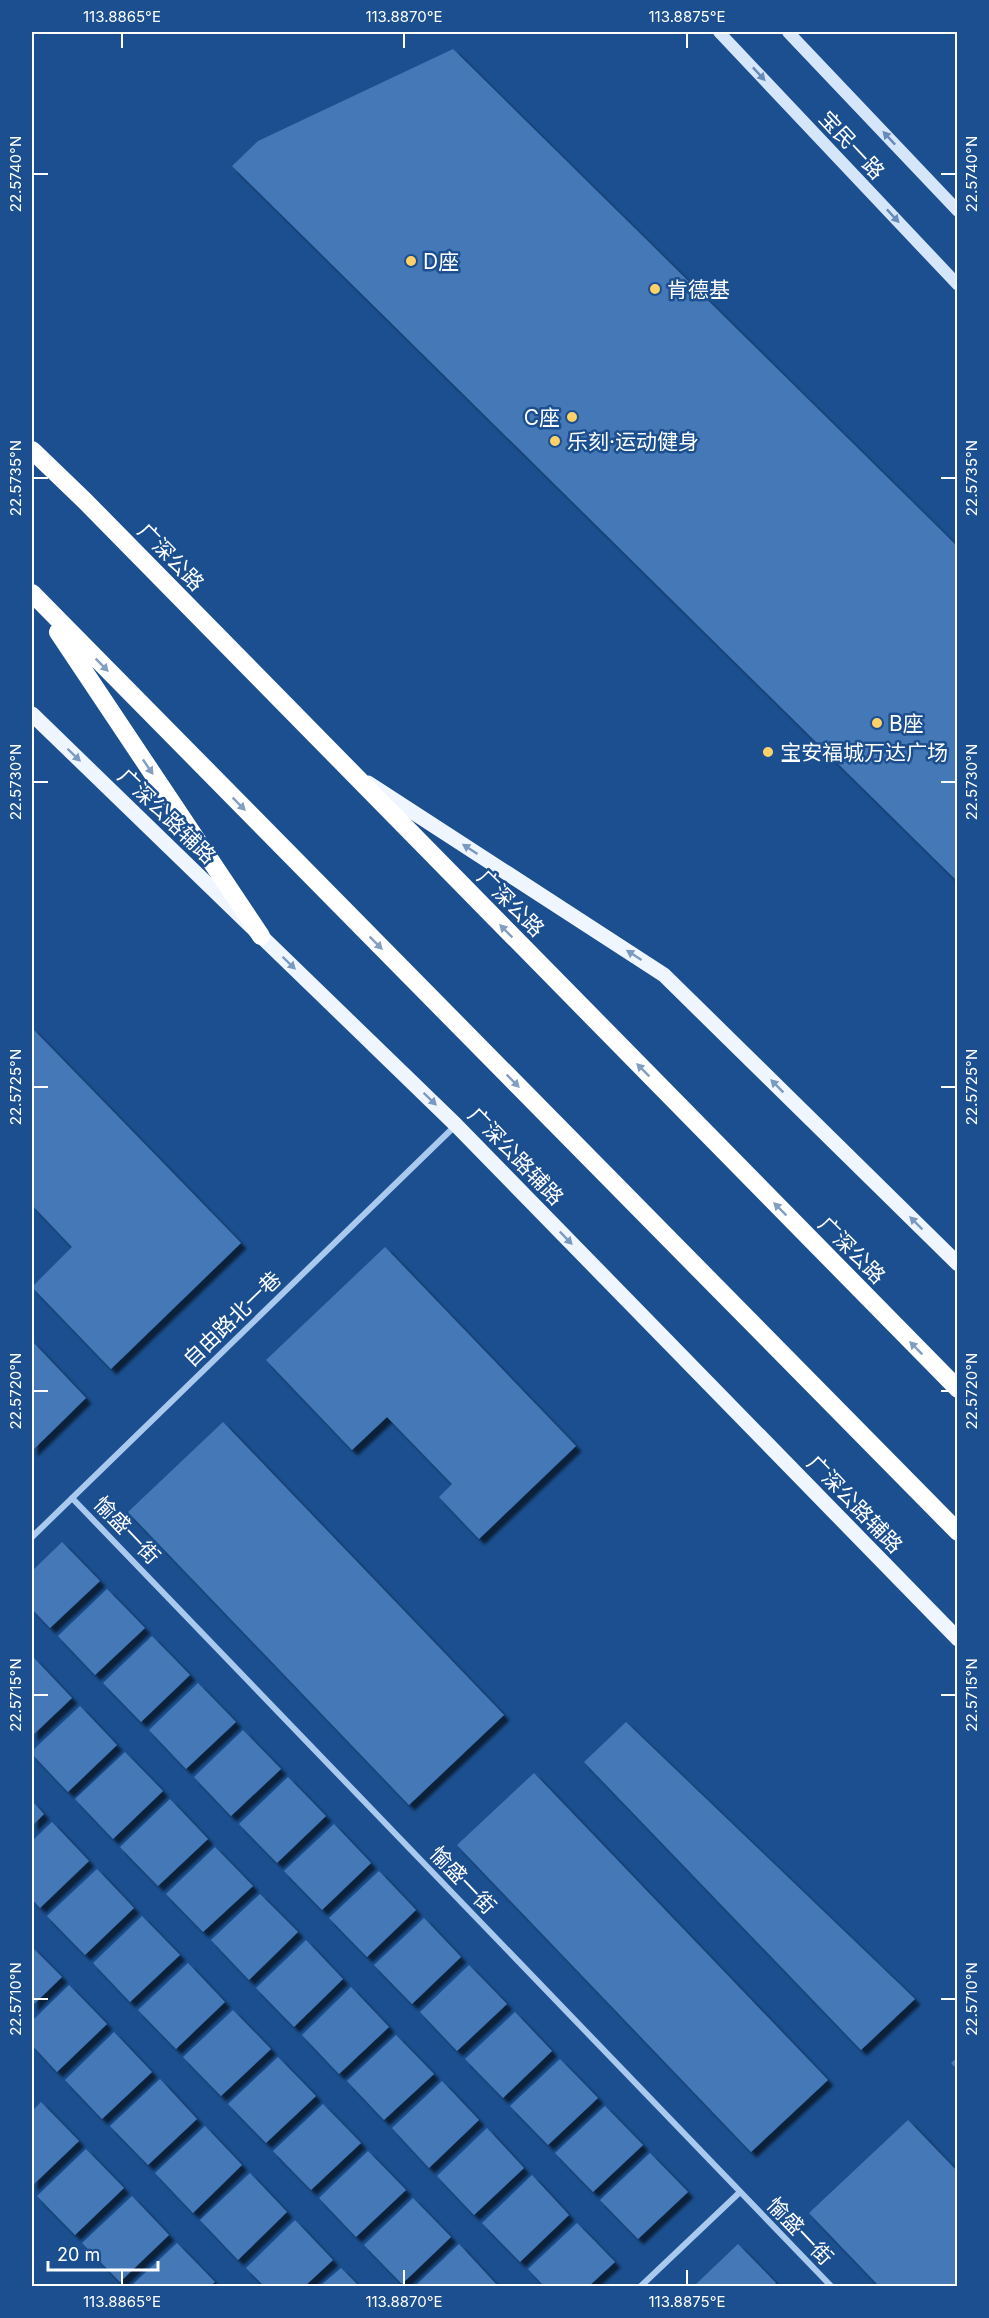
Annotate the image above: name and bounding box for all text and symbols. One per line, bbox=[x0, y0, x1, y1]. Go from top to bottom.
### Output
text: 113.8865°E bbox=[83, 7, 161, 26]
text: 113.8870°E bbox=[365, 7, 443, 26]
text: 113.8875°E bbox=[649, 7, 726, 26]
one-way arrow bbox=[752, 66, 765, 81]
street label: 宝民一路 bbox=[814, 106, 890, 184]
one-way arrow bbox=[882, 132, 896, 146]
text: 22.5740°N bbox=[6, 136, 25, 212]
text: 22.5740°N bbox=[962, 136, 981, 212]
one-way arrow bbox=[885, 209, 899, 223]
place label: D座 bbox=[423, 249, 459, 274]
marker: D座 bbox=[404, 254, 418, 268]
place label: 肯德基 bbox=[667, 277, 730, 302]
marker: 肯德基 bbox=[648, 282, 662, 296]
place label: C座 bbox=[524, 405, 560, 430]
marker: C座 bbox=[565, 410, 579, 424]
place label: 乐刻·运动健身 bbox=[567, 429, 699, 454]
marker: 乐刻·运动健身 bbox=[548, 434, 562, 448]
text: 22.5735°N bbox=[6, 440, 25, 516]
text: 22.5735°N bbox=[962, 440, 981, 516]
street label: 广深公路 bbox=[133, 518, 209, 596]
one-way arrow bbox=[95, 657, 109, 672]
place label: B座 bbox=[889, 711, 924, 736]
marker: B座 bbox=[870, 716, 884, 730]
place label: 宝安福城万达广场 bbox=[780, 740, 948, 765]
text: 22.5730°N bbox=[6, 744, 25, 820]
text: 22.5730°N bbox=[962, 744, 981, 820]
marker: 宝安福城万达广场 bbox=[761, 745, 775, 759]
one-way arrow bbox=[66, 748, 81, 762]
one-way arrow bbox=[142, 758, 154, 774]
street label: 广深公路辅路 bbox=[113, 763, 221, 869]
one-way arrow bbox=[232, 796, 246, 811]
one-way arrow bbox=[462, 844, 478, 855]
street label: 广深公路 bbox=[472, 864, 550, 942]
one-way arrow bbox=[500, 924, 514, 938]
one-way arrow bbox=[369, 935, 383, 950]
one-way arrow bbox=[626, 949, 642, 961]
one-way arrow bbox=[282, 956, 296, 970]
text: 22.5725°N bbox=[6, 1049, 25, 1125]
text: 22.5725°N bbox=[962, 1049, 981, 1125]
one-way arrow bbox=[636, 1062, 650, 1077]
one-way arrow bbox=[506, 1074, 520, 1089]
one-way arrow bbox=[770, 1079, 784, 1094]
one-way arrow bbox=[422, 1092, 437, 1106]
street label: 广深公路辅路 bbox=[463, 1102, 569, 1210]
one-way arrow bbox=[773, 1202, 787, 1216]
street label: 广深公路 bbox=[813, 1211, 891, 1289]
one-way arrow bbox=[909, 1217, 923, 1231]
one-way arrow bbox=[559, 1230, 573, 1244]
street label: 自由路北一巷 bbox=[178, 1266, 286, 1372]
one-way arrow bbox=[910, 1341, 924, 1355]
text: 22.5720°N bbox=[6, 1353, 25, 1429]
text: 22.5720°N bbox=[962, 1353, 981, 1429]
street label: 广深公路辅路 bbox=[802, 1450, 908, 1558]
street label: 愉盛一街 bbox=[89, 1491, 165, 1569]
text: 22.5715°N bbox=[6, 1658, 25, 1732]
text: 22.5715°N bbox=[962, 1658, 981, 1732]
street label: 愉盛一街 bbox=[425, 1841, 501, 1919]
text: 22.5710°N bbox=[6, 1962, 25, 2036]
text: 22.5710°N bbox=[962, 1962, 981, 2036]
street label: 愉盛一街 bbox=[762, 2192, 838, 2270]
scale bar bbox=[48, 2234, 158, 2272]
text: 20 m bbox=[57, 2244, 100, 2265]
text: 113.8865°E bbox=[83, 2292, 161, 2311]
text: 113.8870°E bbox=[365, 2292, 443, 2311]
text: 113.8875°E bbox=[649, 2292, 726, 2311]

